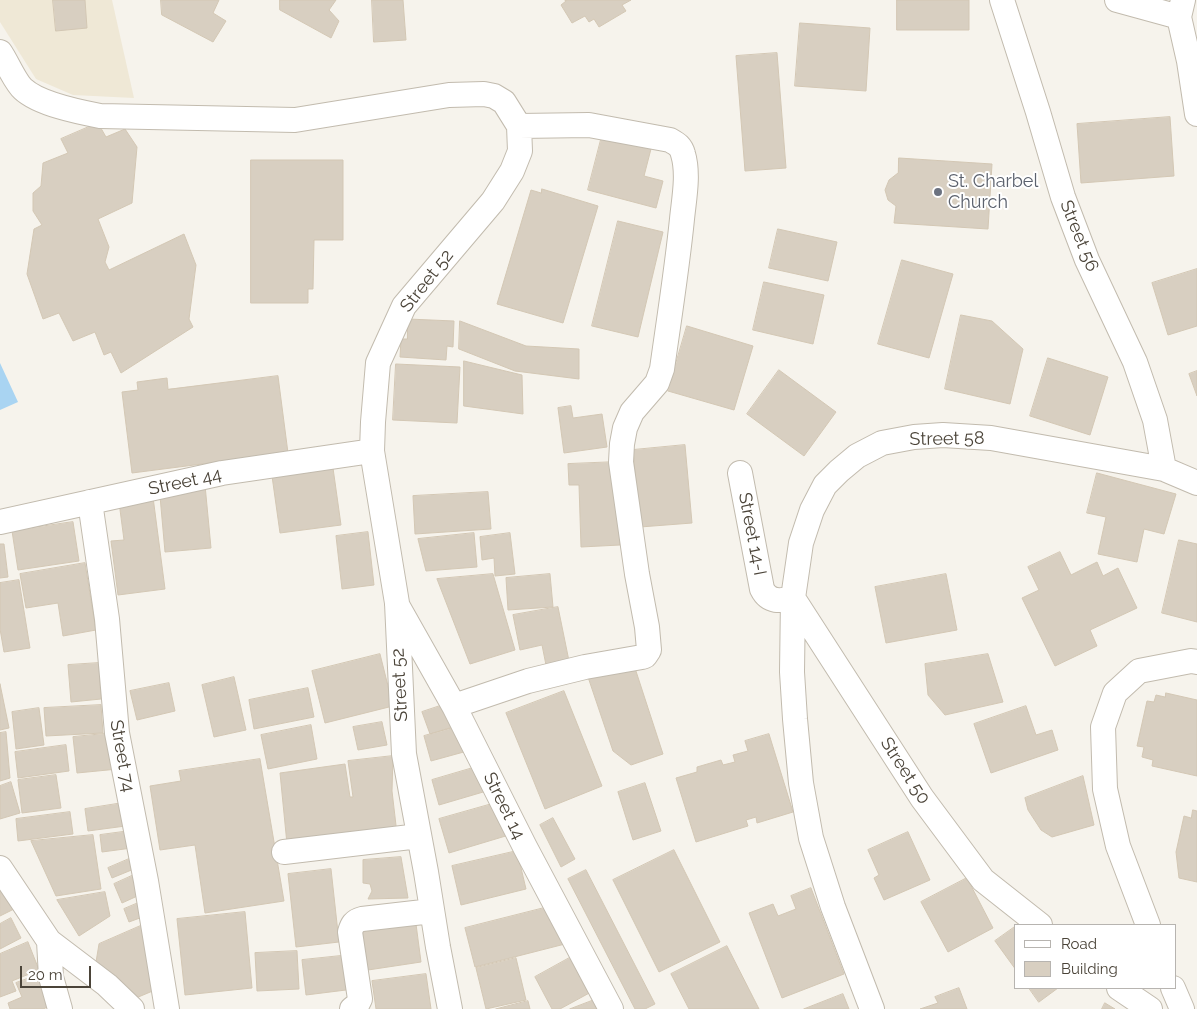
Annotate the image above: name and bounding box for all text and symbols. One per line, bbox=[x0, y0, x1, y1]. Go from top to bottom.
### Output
place label: St. Charbel Church bbox=[948, 171, 1038, 213]
marker: St. Charbel Church bbox=[932, 186, 944, 198]
street label: Street 56 bbox=[1055, 197, 1103, 275]
street label: Street 52 bbox=[396, 245, 458, 317]
street label: Street 58 bbox=[909, 428, 985, 450]
street label: Street 44 bbox=[146, 464, 224, 500]
street label: Street 14-I bbox=[733, 491, 771, 577]
street label: Street 52 bbox=[387, 648, 413, 722]
street label: Street 74 bbox=[105, 718, 139, 794]
street label: Street 50 bbox=[875, 734, 935, 808]
street label: Street 14 bbox=[479, 769, 529, 843]
legend bbox=[1014, 924, 1177, 989]
text: Road bbox=[1061, 935, 1097, 953]
scale bar bbox=[22, 956, 94, 988]
text: Building bbox=[1061, 960, 1118, 978]
text: 20 m bbox=[28, 966, 63, 984]

